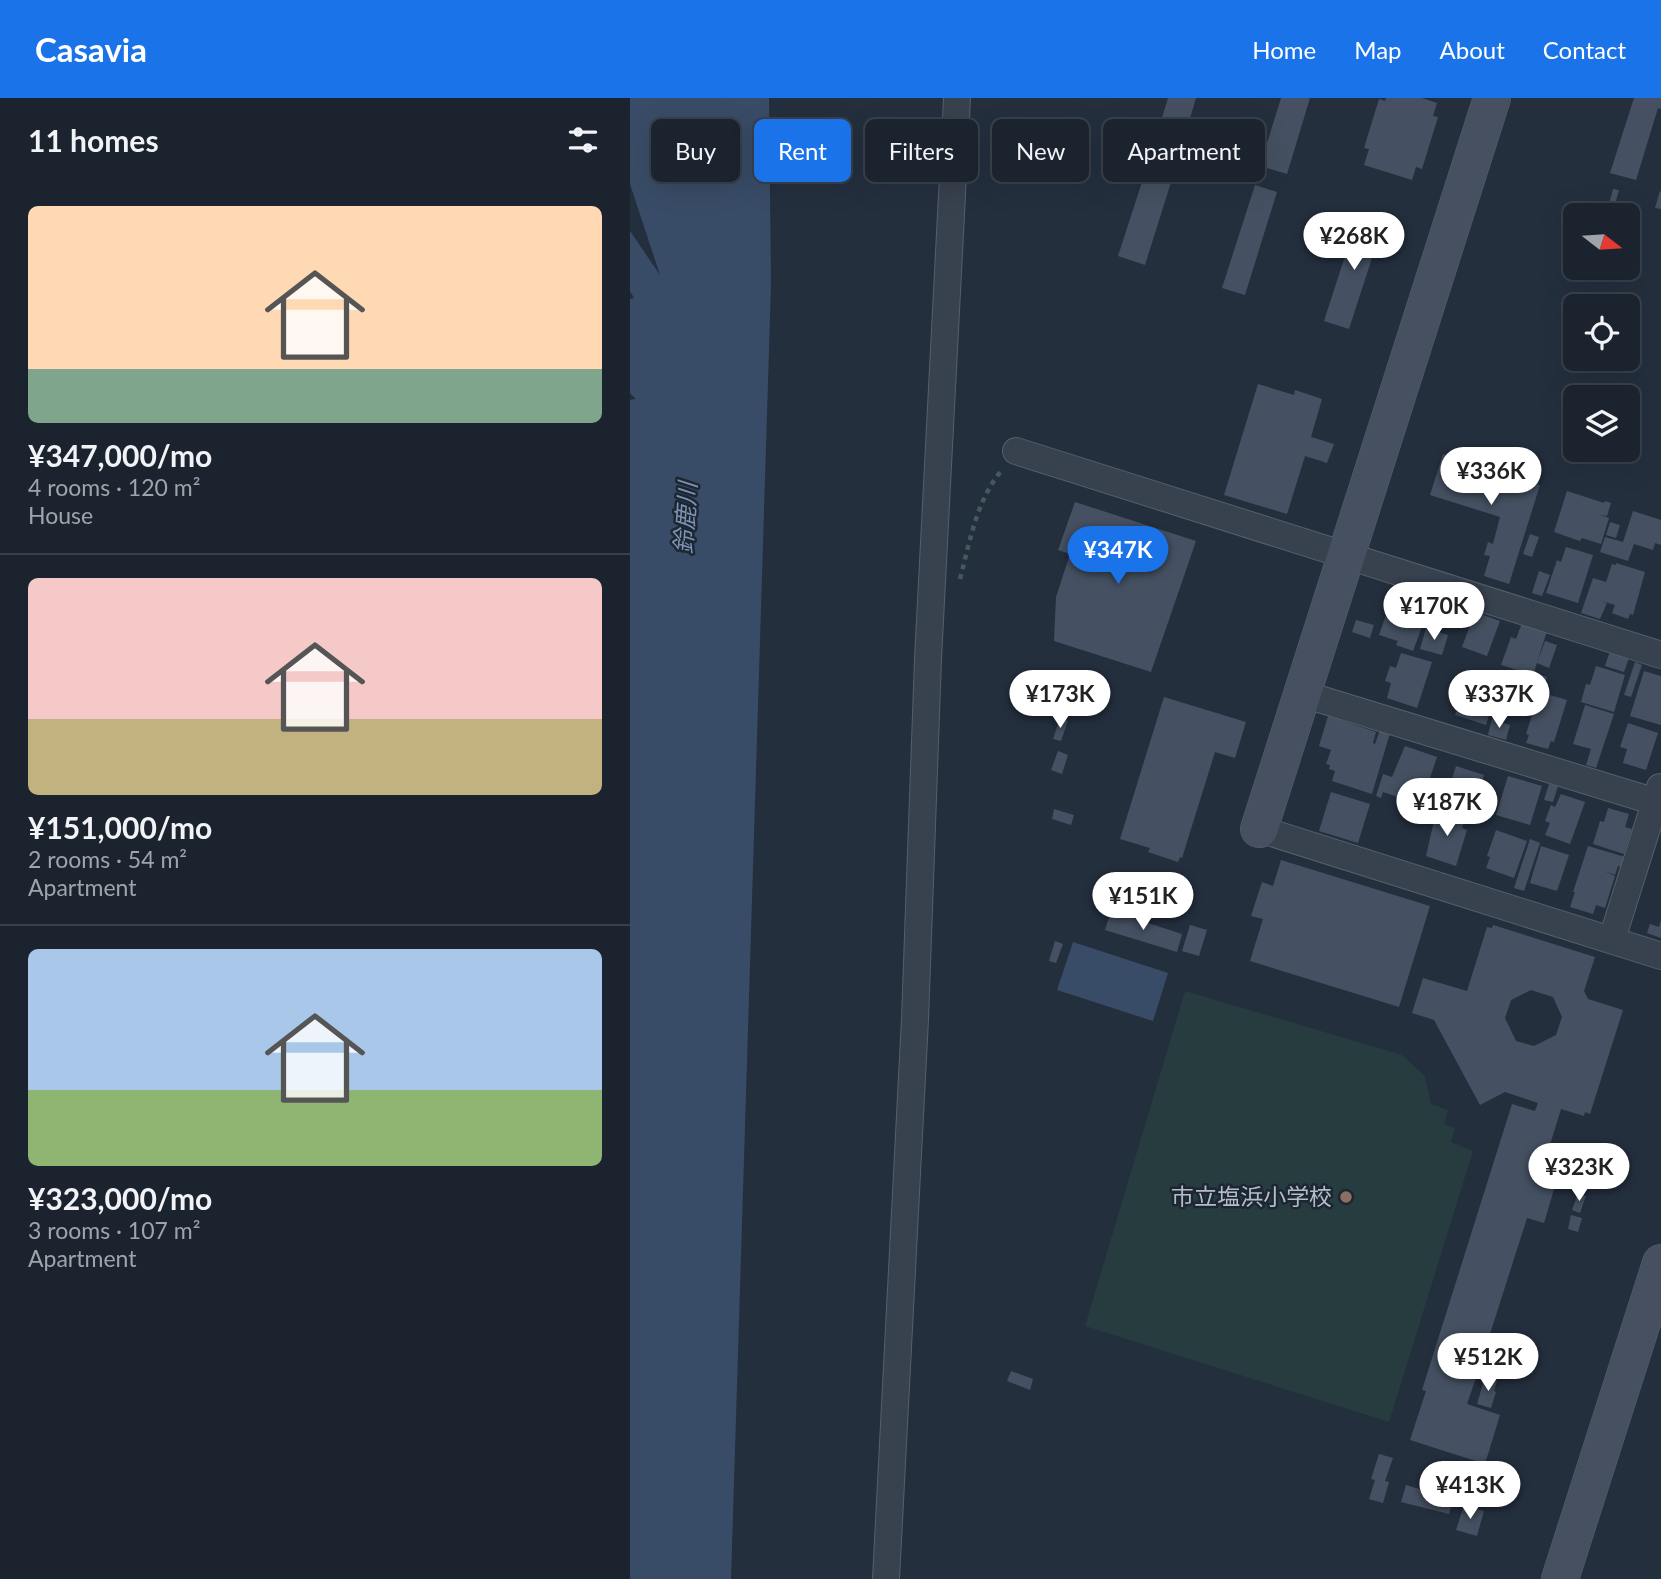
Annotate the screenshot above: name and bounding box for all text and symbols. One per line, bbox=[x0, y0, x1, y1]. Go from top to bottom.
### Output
text: Casavia bbox=[35, 29, 147, 69]
text: Home bbox=[1252, 35, 1316, 64]
text: Map bbox=[1354, 35, 1402, 64]
text: About bbox=[1440, 35, 1505, 64]
text: Contact bbox=[1543, 35, 1626, 64]
chip: Buy bbox=[651, 119, 740, 182]
chip: Rent bbox=[754, 119, 851, 182]
chip: Filters bbox=[865, 119, 978, 182]
chip: New bbox=[992, 119, 1089, 182]
chip: Apartment bbox=[1103, 119, 1265, 182]
icon: filters bbox=[564, 121, 602, 159]
text: 11 homes bbox=[28, 122, 159, 158]
north arrow bbox=[1563, 203, 1640, 280]
map controls bbox=[1563, 203, 1640, 462]
pin: ¥268K bbox=[1305, 212, 1403, 272]
text: ¥268K bbox=[1319, 221, 1389, 249]
icon: home bbox=[252, 252, 378, 378]
button: locate bbox=[1563, 294, 1640, 371]
button: layers bbox=[1563, 385, 1640, 462]
text: ¥347,000/mo bbox=[28, 437, 212, 473]
pin: ¥336K bbox=[1442, 448, 1540, 507]
text: ¥336K bbox=[1456, 456, 1526, 484]
text: 4 rooms · 120 m² bbox=[28, 473, 200, 501]
water label: 鈴鹿川 bbox=[668, 478, 702, 555]
text: House bbox=[28, 501, 93, 529]
pin: ¥347K bbox=[1069, 526, 1167, 586]
text: ¥347K bbox=[1083, 535, 1153, 563]
pin: ¥170K bbox=[1385, 582, 1483, 642]
text: ¥170K bbox=[1399, 591, 1469, 619]
icon: home bbox=[252, 624, 378, 750]
pin: ¥173K bbox=[1011, 670, 1109, 730]
pin: ¥337K bbox=[1450, 670, 1548, 730]
text: ¥173K bbox=[1025, 679, 1095, 707]
text: ¥337K bbox=[1464, 679, 1534, 707]
pin: ¥187K bbox=[1398, 778, 1496, 838]
text: ¥187K bbox=[1412, 787, 1482, 815]
text: ¥151,000/mo bbox=[28, 809, 212, 845]
text: 2 rooms · 54 m² bbox=[28, 845, 187, 873]
pin: ¥151K bbox=[1094, 872, 1192, 932]
text: Apartment bbox=[28, 873, 136, 901]
text: ¥151K bbox=[1108, 881, 1178, 909]
icon: home bbox=[252, 995, 378, 1121]
pin: ¥323K bbox=[1530, 1144, 1628, 1203]
text: ¥323K bbox=[1544, 1152, 1614, 1180]
text: ¥323,000/mo bbox=[28, 1180, 212, 1216]
place label: 市立塩浜小学校 bbox=[1171, 1182, 1332, 1210]
marker: 市立塩浜小学校 bbox=[1338, 1189, 1354, 1205]
text: 3 rooms · 107 m² bbox=[28, 1216, 200, 1244]
text: Apartment bbox=[28, 1244, 136, 1272]
pin: ¥512K bbox=[1439, 1334, 1537, 1393]
text: ¥512K bbox=[1453, 1342, 1523, 1370]
pin: ¥413K bbox=[1421, 1462, 1519, 1521]
text: ¥413K bbox=[1435, 1470, 1505, 1498]

